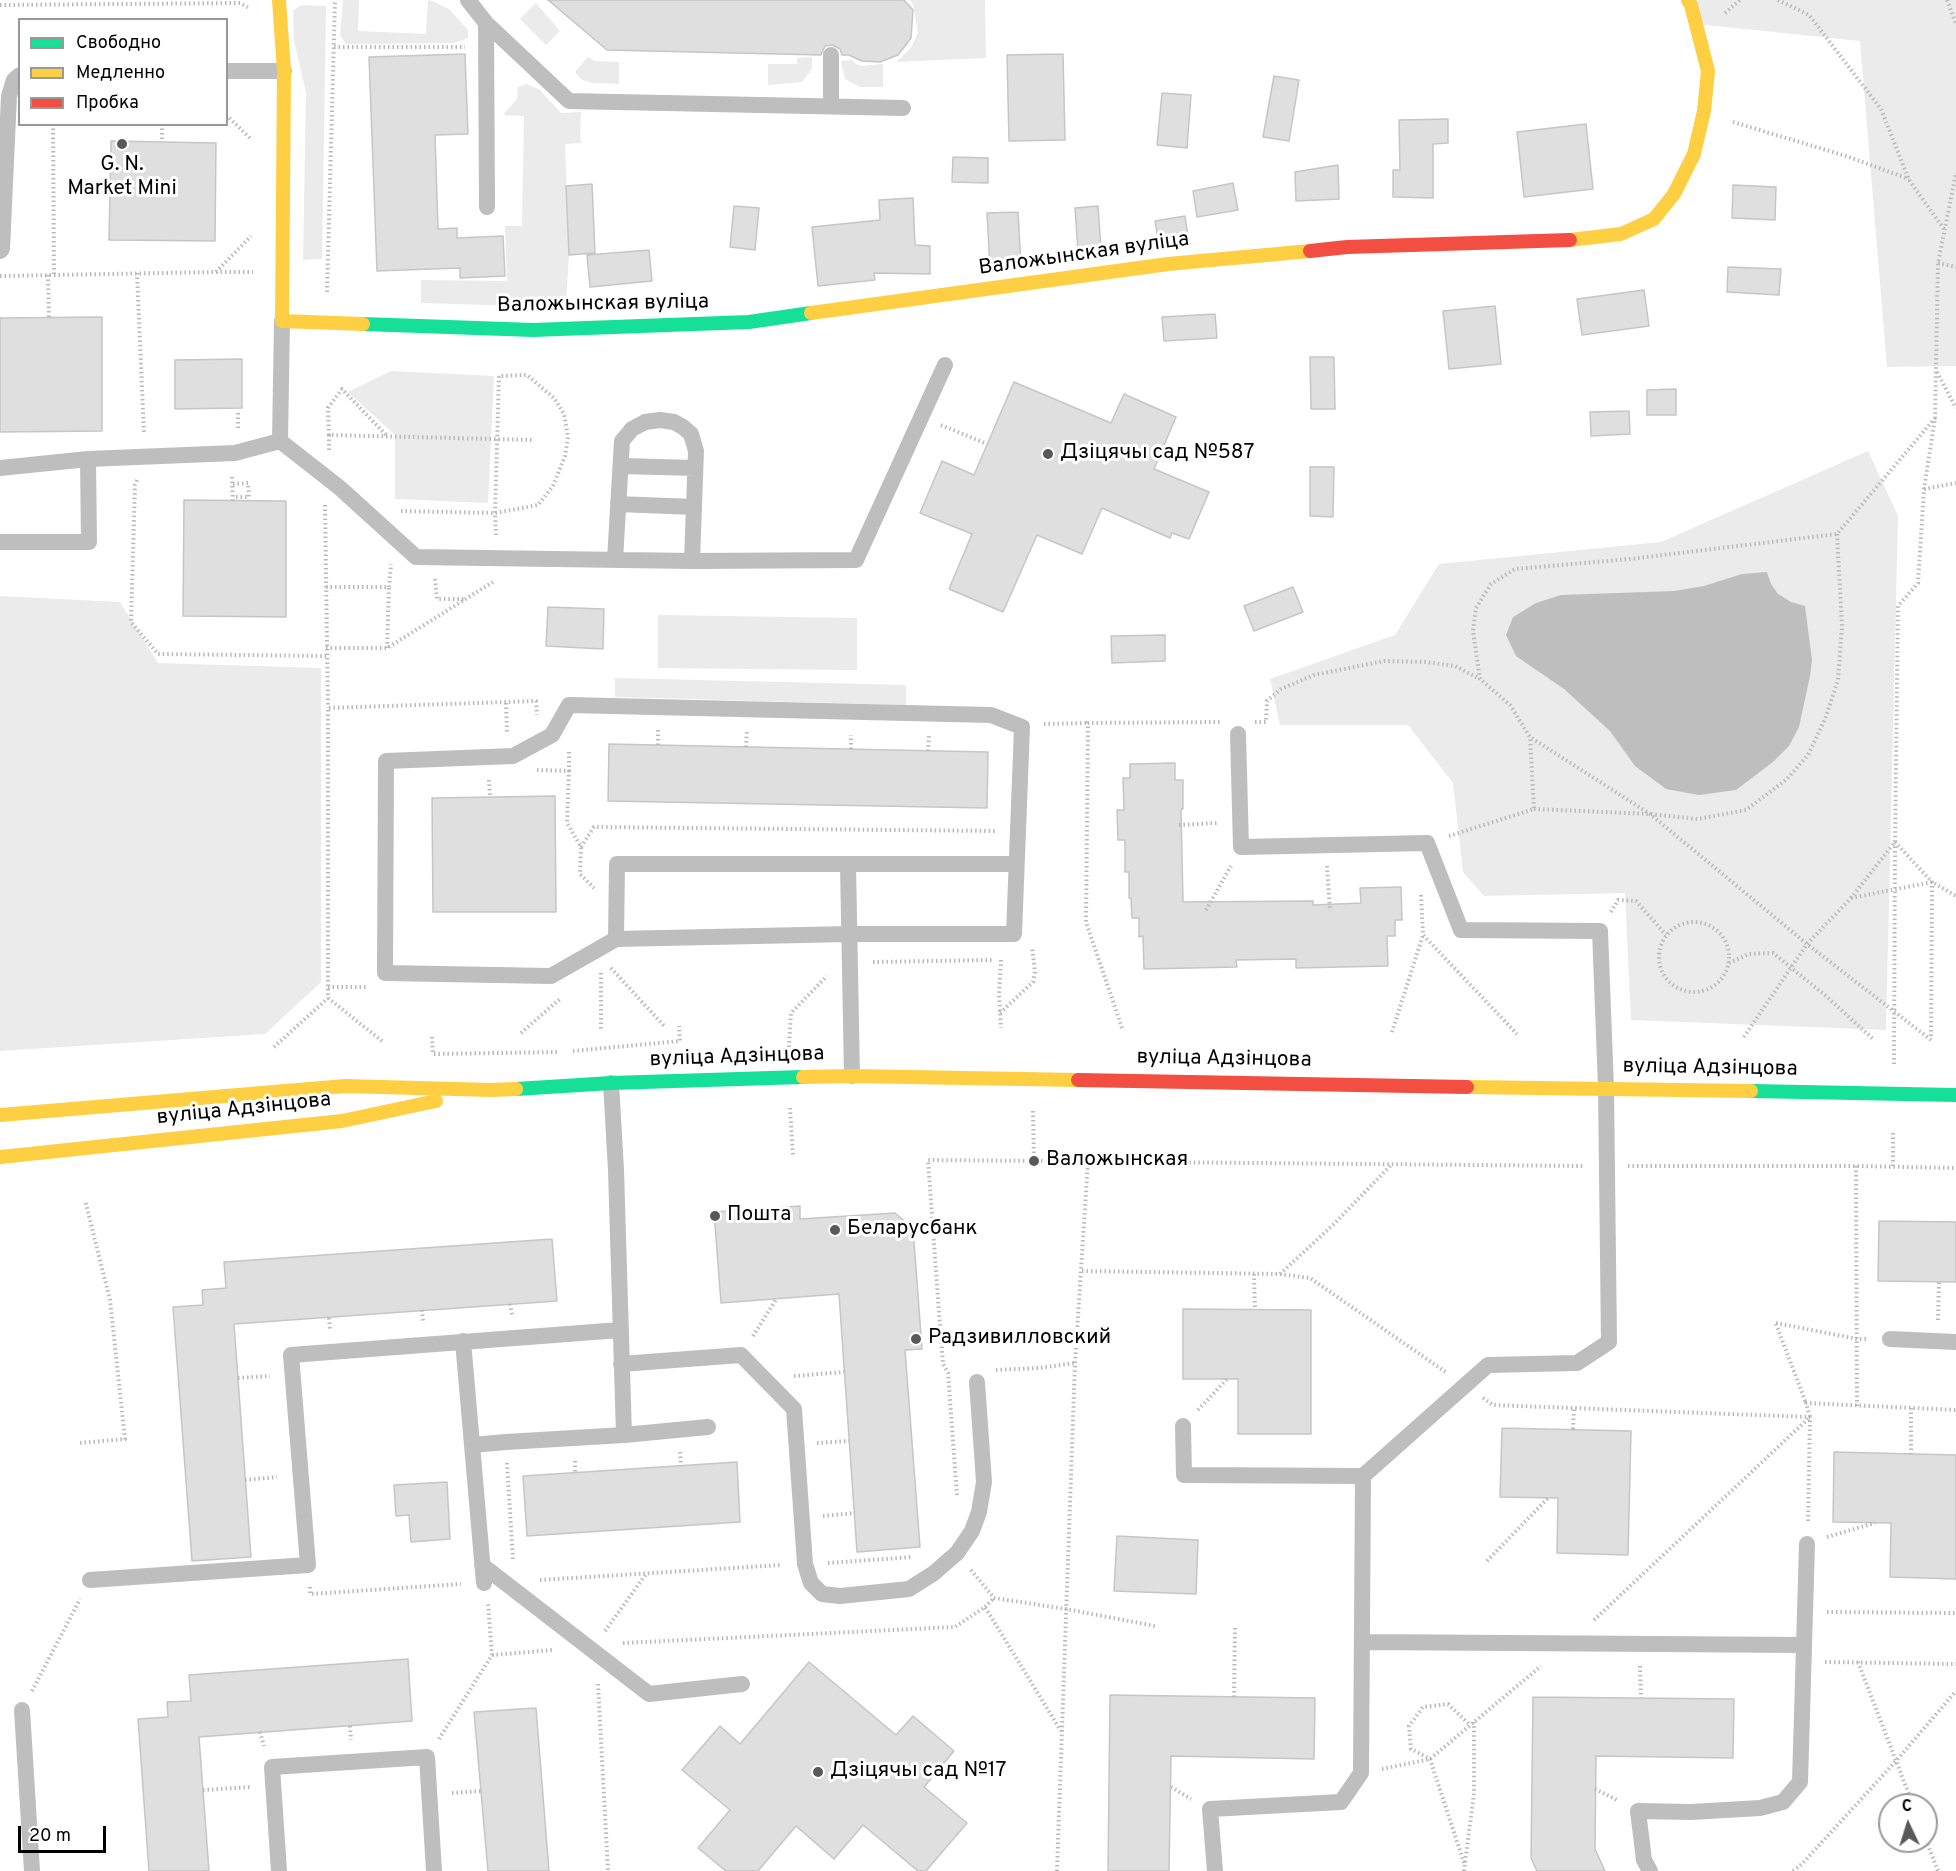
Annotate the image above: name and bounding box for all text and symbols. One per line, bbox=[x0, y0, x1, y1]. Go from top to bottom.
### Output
legend bbox=[18, 18, 228, 126]
text: Свободно bbox=[76, 32, 161, 55]
text: Медленно bbox=[76, 62, 165, 85]
text: Пробка bbox=[76, 92, 139, 115]
marker: G. N. Market Mini bbox=[115, 137, 129, 151]
place label: G. N. Market Mini bbox=[67, 153, 177, 203]
street label: Валожынская вуліца bbox=[977, 228, 1191, 282]
street label: Валожынская вуліца bbox=[497, 291, 709, 319]
place label: Дзіцячы сад №587 bbox=[1060, 441, 1254, 467]
marker: Дзіцячы сад №587 bbox=[1041, 447, 1055, 461]
street label: вуліца Адзінцова bbox=[649, 1042, 825, 1074]
street label: вуліца Адзінцова bbox=[1136, 1046, 1312, 1074]
street label: вуліца Адзінцова bbox=[1622, 1055, 1798, 1083]
street label: вуліца Адзінцова bbox=[156, 1088, 332, 1132]
place label: Валожынская bbox=[1046, 1148, 1188, 1174]
marker: Валожынская bbox=[1027, 1154, 1041, 1168]
place label: Пошта bbox=[727, 1203, 791, 1229]
marker: Пошта bbox=[708, 1209, 722, 1223]
place label: Беларусбанк bbox=[847, 1217, 978, 1243]
marker: Беларусбанк bbox=[828, 1223, 842, 1237]
place label: Радзивилловский bbox=[928, 1326, 1111, 1352]
marker: Радзивилловский bbox=[909, 1332, 923, 1346]
place label: Дзіцячы сад №17 bbox=[830, 1759, 1007, 1785]
marker: Дзіцячы сад №17 bbox=[811, 1765, 825, 1779]
north arrow bbox=[1878, 1793, 1938, 1853]
text: С bbox=[1901, 1797, 1913, 1817]
scale bar bbox=[21, 1814, 110, 1852]
text: 20 m bbox=[29, 1825, 71, 1848]

